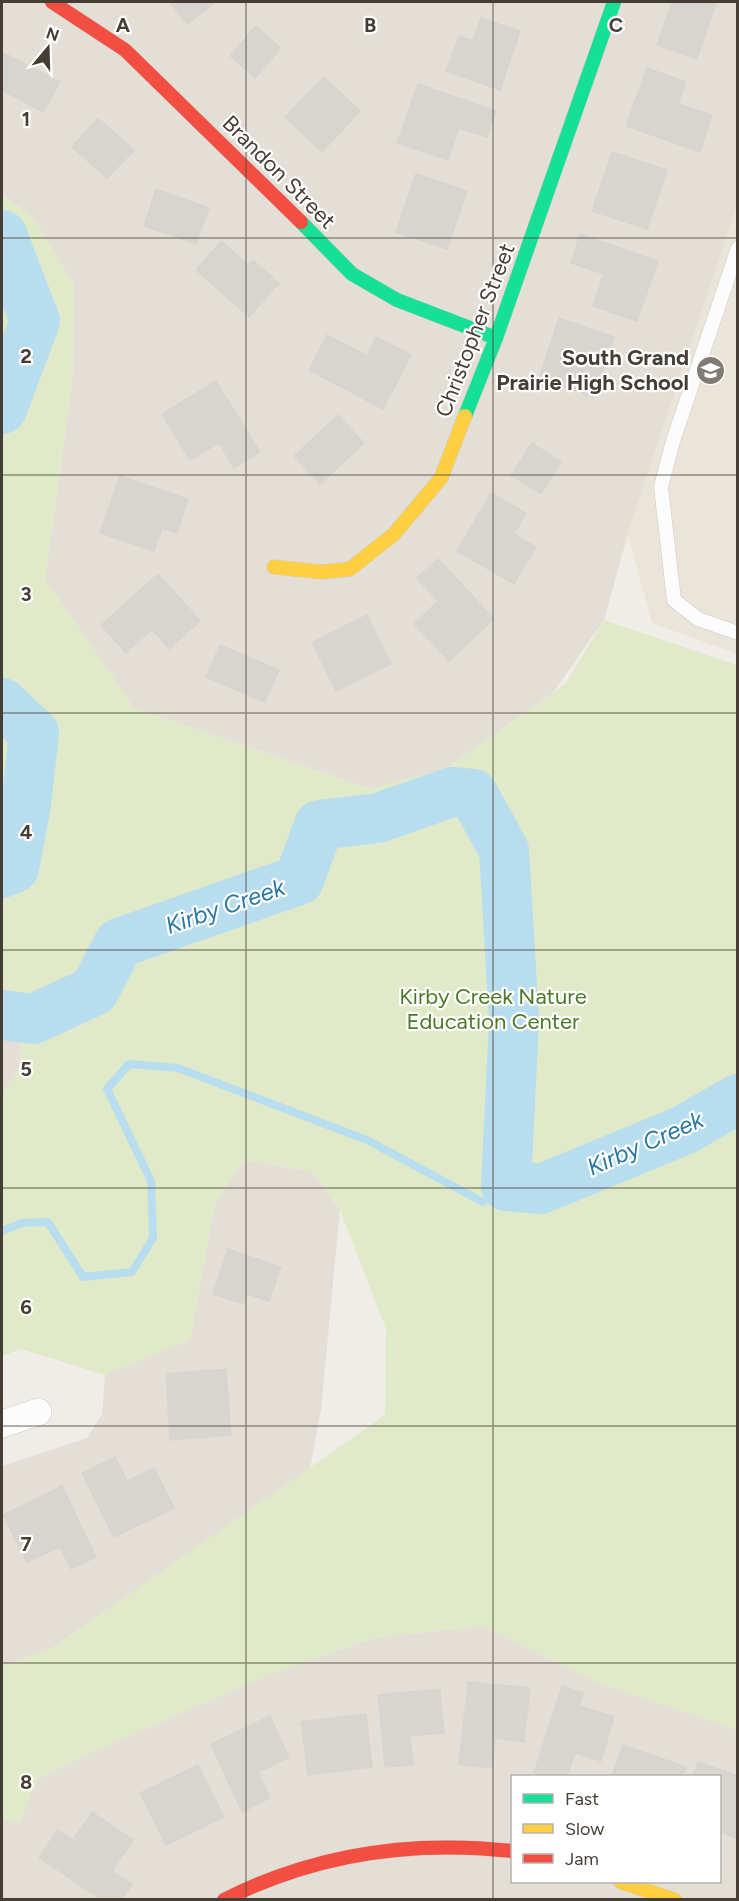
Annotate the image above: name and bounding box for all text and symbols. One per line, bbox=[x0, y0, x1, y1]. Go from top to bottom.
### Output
text: A bbox=[116, 13, 131, 37]
text: B bbox=[364, 13, 376, 37]
text: C bbox=[609, 13, 623, 37]
north arrow bbox=[18, 18, 78, 78]
text: N bbox=[44, 23, 62, 45]
text: 1 bbox=[22, 107, 30, 131]
street label: Brandon Street bbox=[217, 110, 341, 234]
street label: Christopher Street bbox=[429, 239, 521, 421]
text: 2 bbox=[20, 344, 32, 368]
place label: South Grand Prairie High School bbox=[496, 344, 689, 396]
school or university icon: South Grand Prairie High School bbox=[694, 354, 726, 386]
text: 3 bbox=[20, 582, 32, 606]
text: 4 bbox=[20, 820, 33, 844]
water label: Kirby Creek bbox=[162, 872, 290, 940]
park label: Kirby Creek Nature Education Center bbox=[399, 983, 587, 1035]
text: 5 bbox=[20, 1057, 32, 1081]
water label: Kirby Creek bbox=[582, 1104, 709, 1181]
text: 6 bbox=[20, 1295, 32, 1319]
text: 7 bbox=[20, 1532, 32, 1556]
text: 8 bbox=[20, 1770, 32, 1794]
legend bbox=[511, 1775, 721, 1883]
text: Fast bbox=[565, 1788, 599, 1810]
text: Slow bbox=[565, 1818, 604, 1840]
text: Jam bbox=[565, 1848, 599, 1870]

